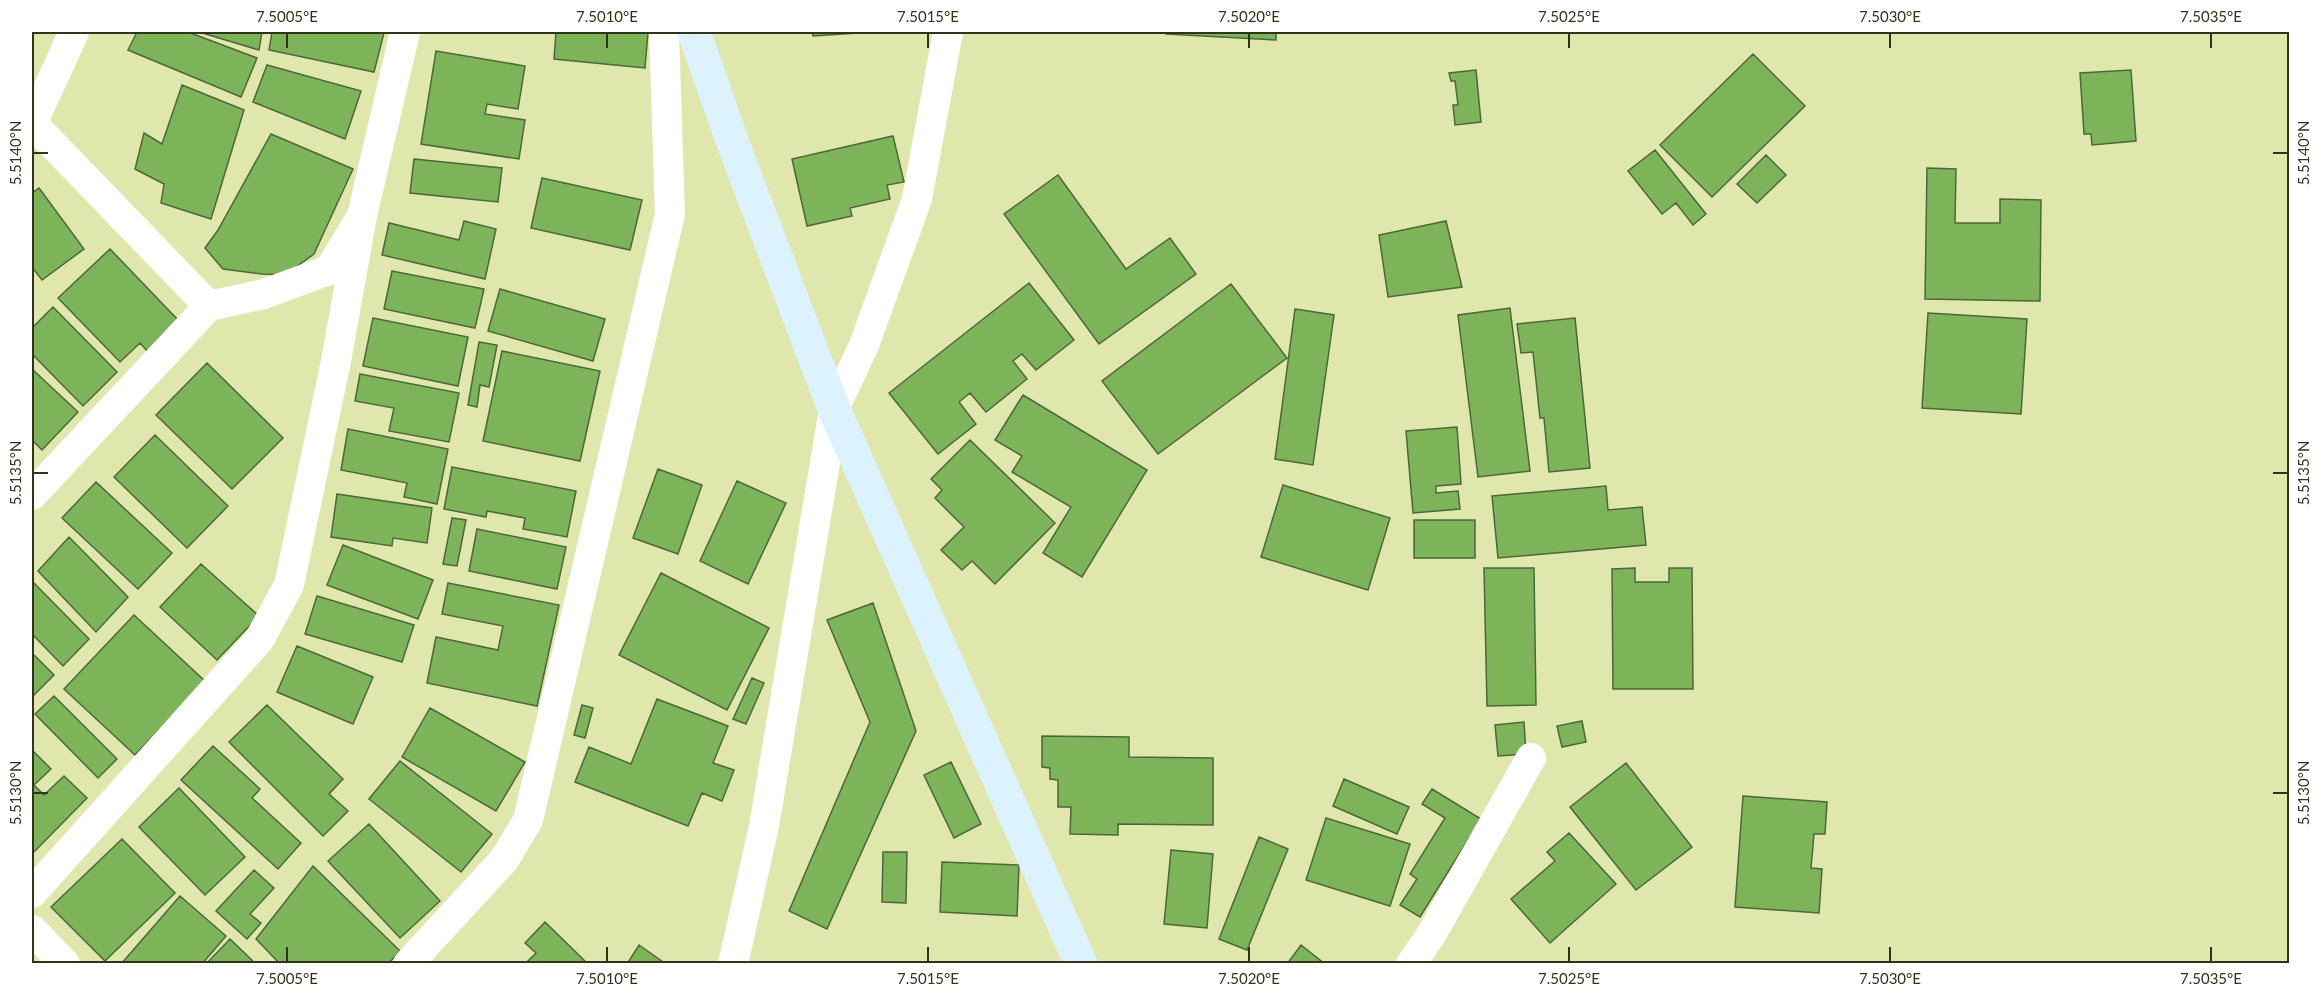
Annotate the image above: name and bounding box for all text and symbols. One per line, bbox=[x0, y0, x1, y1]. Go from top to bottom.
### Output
text: 7.5005°E bbox=[256, 7, 318, 25]
text: 7.5010°E bbox=[576, 7, 638, 25]
text: 7.5015°E bbox=[897, 7, 959, 25]
text: 7.5020°E bbox=[1218, 7, 1280, 25]
text: 7.5025°E bbox=[1538, 7, 1600, 25]
text: 7.5030°E bbox=[1859, 7, 1921, 25]
text: 7.5035°E bbox=[2180, 7, 2242, 25]
text: 5.5140°N bbox=[6, 121, 24, 185]
text: 5.5140°N bbox=[2294, 121, 2312, 185]
text: 5.5135°N bbox=[6, 441, 24, 505]
text: 5.5135°N bbox=[2294, 441, 2312, 505]
text: 5.5130°N bbox=[6, 761, 24, 825]
text: 5.5130°N bbox=[2294, 761, 2312, 825]
text: 7.5005°E bbox=[256, 969, 318, 987]
text: 7.5010°E bbox=[576, 969, 638, 987]
text: 7.5015°E bbox=[897, 969, 959, 987]
text: 7.5020°E bbox=[1218, 969, 1280, 987]
text: 7.5025°E bbox=[1538, 969, 1600, 987]
text: 7.5030°E bbox=[1859, 969, 1921, 987]
text: 7.5035°E bbox=[2180, 969, 2242, 987]

